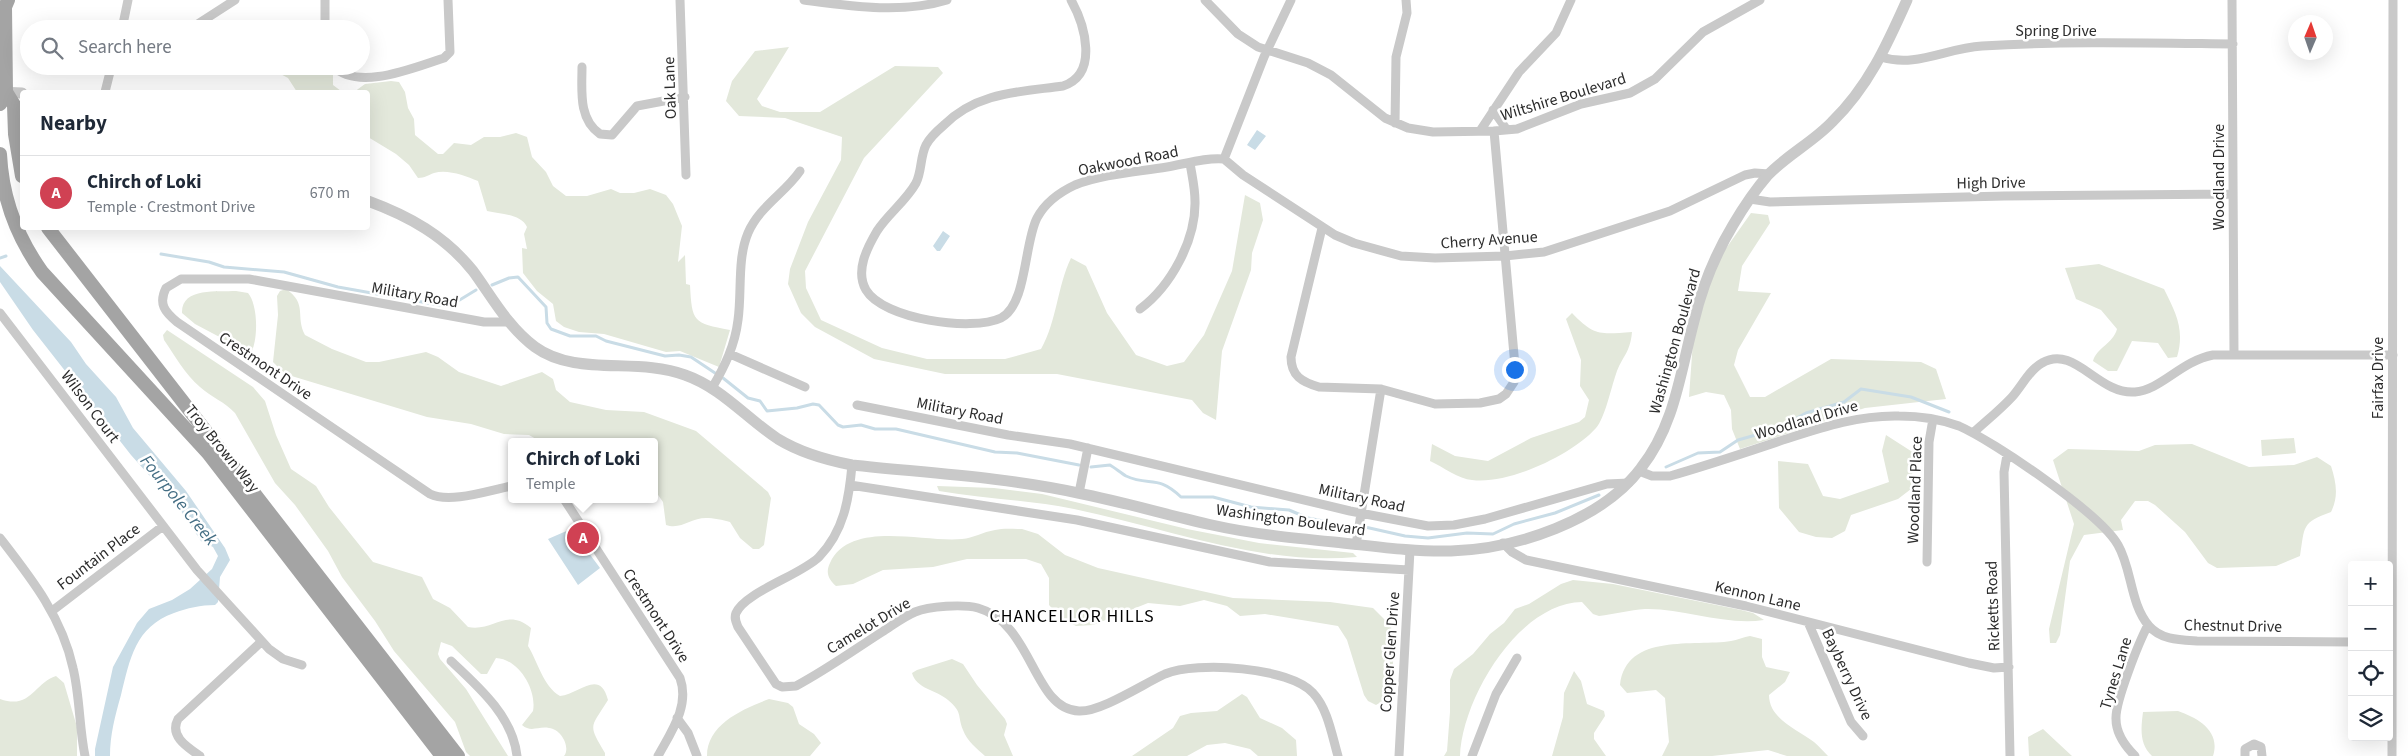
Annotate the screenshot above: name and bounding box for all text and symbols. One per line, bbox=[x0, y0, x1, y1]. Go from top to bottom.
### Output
north arrow bbox=[2288, 15, 2333, 60]
search box bbox=[20, 20, 370, 75]
street label: Spring Drive bbox=[2015, 20, 2097, 42]
icon: search bbox=[38, 34, 66, 62]
text: Search here bbox=[78, 34, 172, 61]
street label: Oak Lane bbox=[658, 56, 682, 120]
street label: Wiltshire Boulevard bbox=[1498, 67, 1629, 126]
text: Nearby bbox=[40, 108, 107, 138]
street label: Woodland Drive bbox=[2208, 124, 2230, 230]
street label: Oakwood Road bbox=[1076, 140, 1180, 181]
text: Chirch of Loki bbox=[87, 169, 202, 196]
street label: High Drive bbox=[1956, 171, 2026, 195]
text: A bbox=[51, 182, 61, 204]
text: 670 m bbox=[310, 182, 350, 204]
text: Temple · Crestmont Drive bbox=[87, 196, 255, 218]
street label: Cherry Avenue bbox=[1440, 226, 1538, 254]
street label: Washington Boulevard bbox=[1644, 266, 1706, 417]
street label: Military Road bbox=[370, 277, 460, 313]
street label: Crestmont Drive bbox=[214, 326, 317, 405]
street label: Fairfax Drive bbox=[2367, 337, 2389, 419]
your location bbox=[1502, 357, 1528, 383]
street label: Wilson Court bbox=[56, 366, 125, 448]
street label: Military Road bbox=[915, 392, 1005, 430]
street label: Woodland Drive bbox=[1752, 395, 1861, 445]
street label: Troy Brown Way bbox=[180, 400, 265, 498]
street label: Woodland Place bbox=[1902, 436, 1928, 544]
popup bbox=[508, 438, 658, 503]
text: Chirch of Loki bbox=[526, 446, 640, 473]
water label: Fourpole Creek bbox=[134, 450, 223, 551]
text: Temple bbox=[526, 473, 575, 495]
street label: Military Road bbox=[1317, 478, 1407, 518]
street label: Washington Boulevard bbox=[1215, 499, 1367, 541]
street label: Fountain Place bbox=[52, 518, 145, 595]
pin: A bbox=[567, 519, 599, 557]
street label: Ricketts Road bbox=[1980, 560, 2006, 651]
map controls bbox=[2348, 561, 2393, 741]
button: + bbox=[2348, 561, 2393, 606]
street label: Crestmont Drive bbox=[617, 564, 695, 667]
street label: Kennon Lane bbox=[1713, 575, 1803, 617]
street label: Copper Glen Drive bbox=[1375, 591, 1405, 713]
street label: Camelot Drive bbox=[822, 592, 915, 660]
district label: CHANCELLOR HILLS bbox=[989, 604, 1155, 629]
button: − bbox=[2348, 606, 2393, 651]
street label: Chestnut Drive bbox=[2184, 614, 2282, 638]
street label: Bayberry Drive bbox=[1816, 625, 1878, 724]
street label: Tynes Lane bbox=[2095, 634, 2137, 712]
button: locate bbox=[2348, 651, 2393, 696]
button: layers bbox=[2348, 696, 2393, 741]

